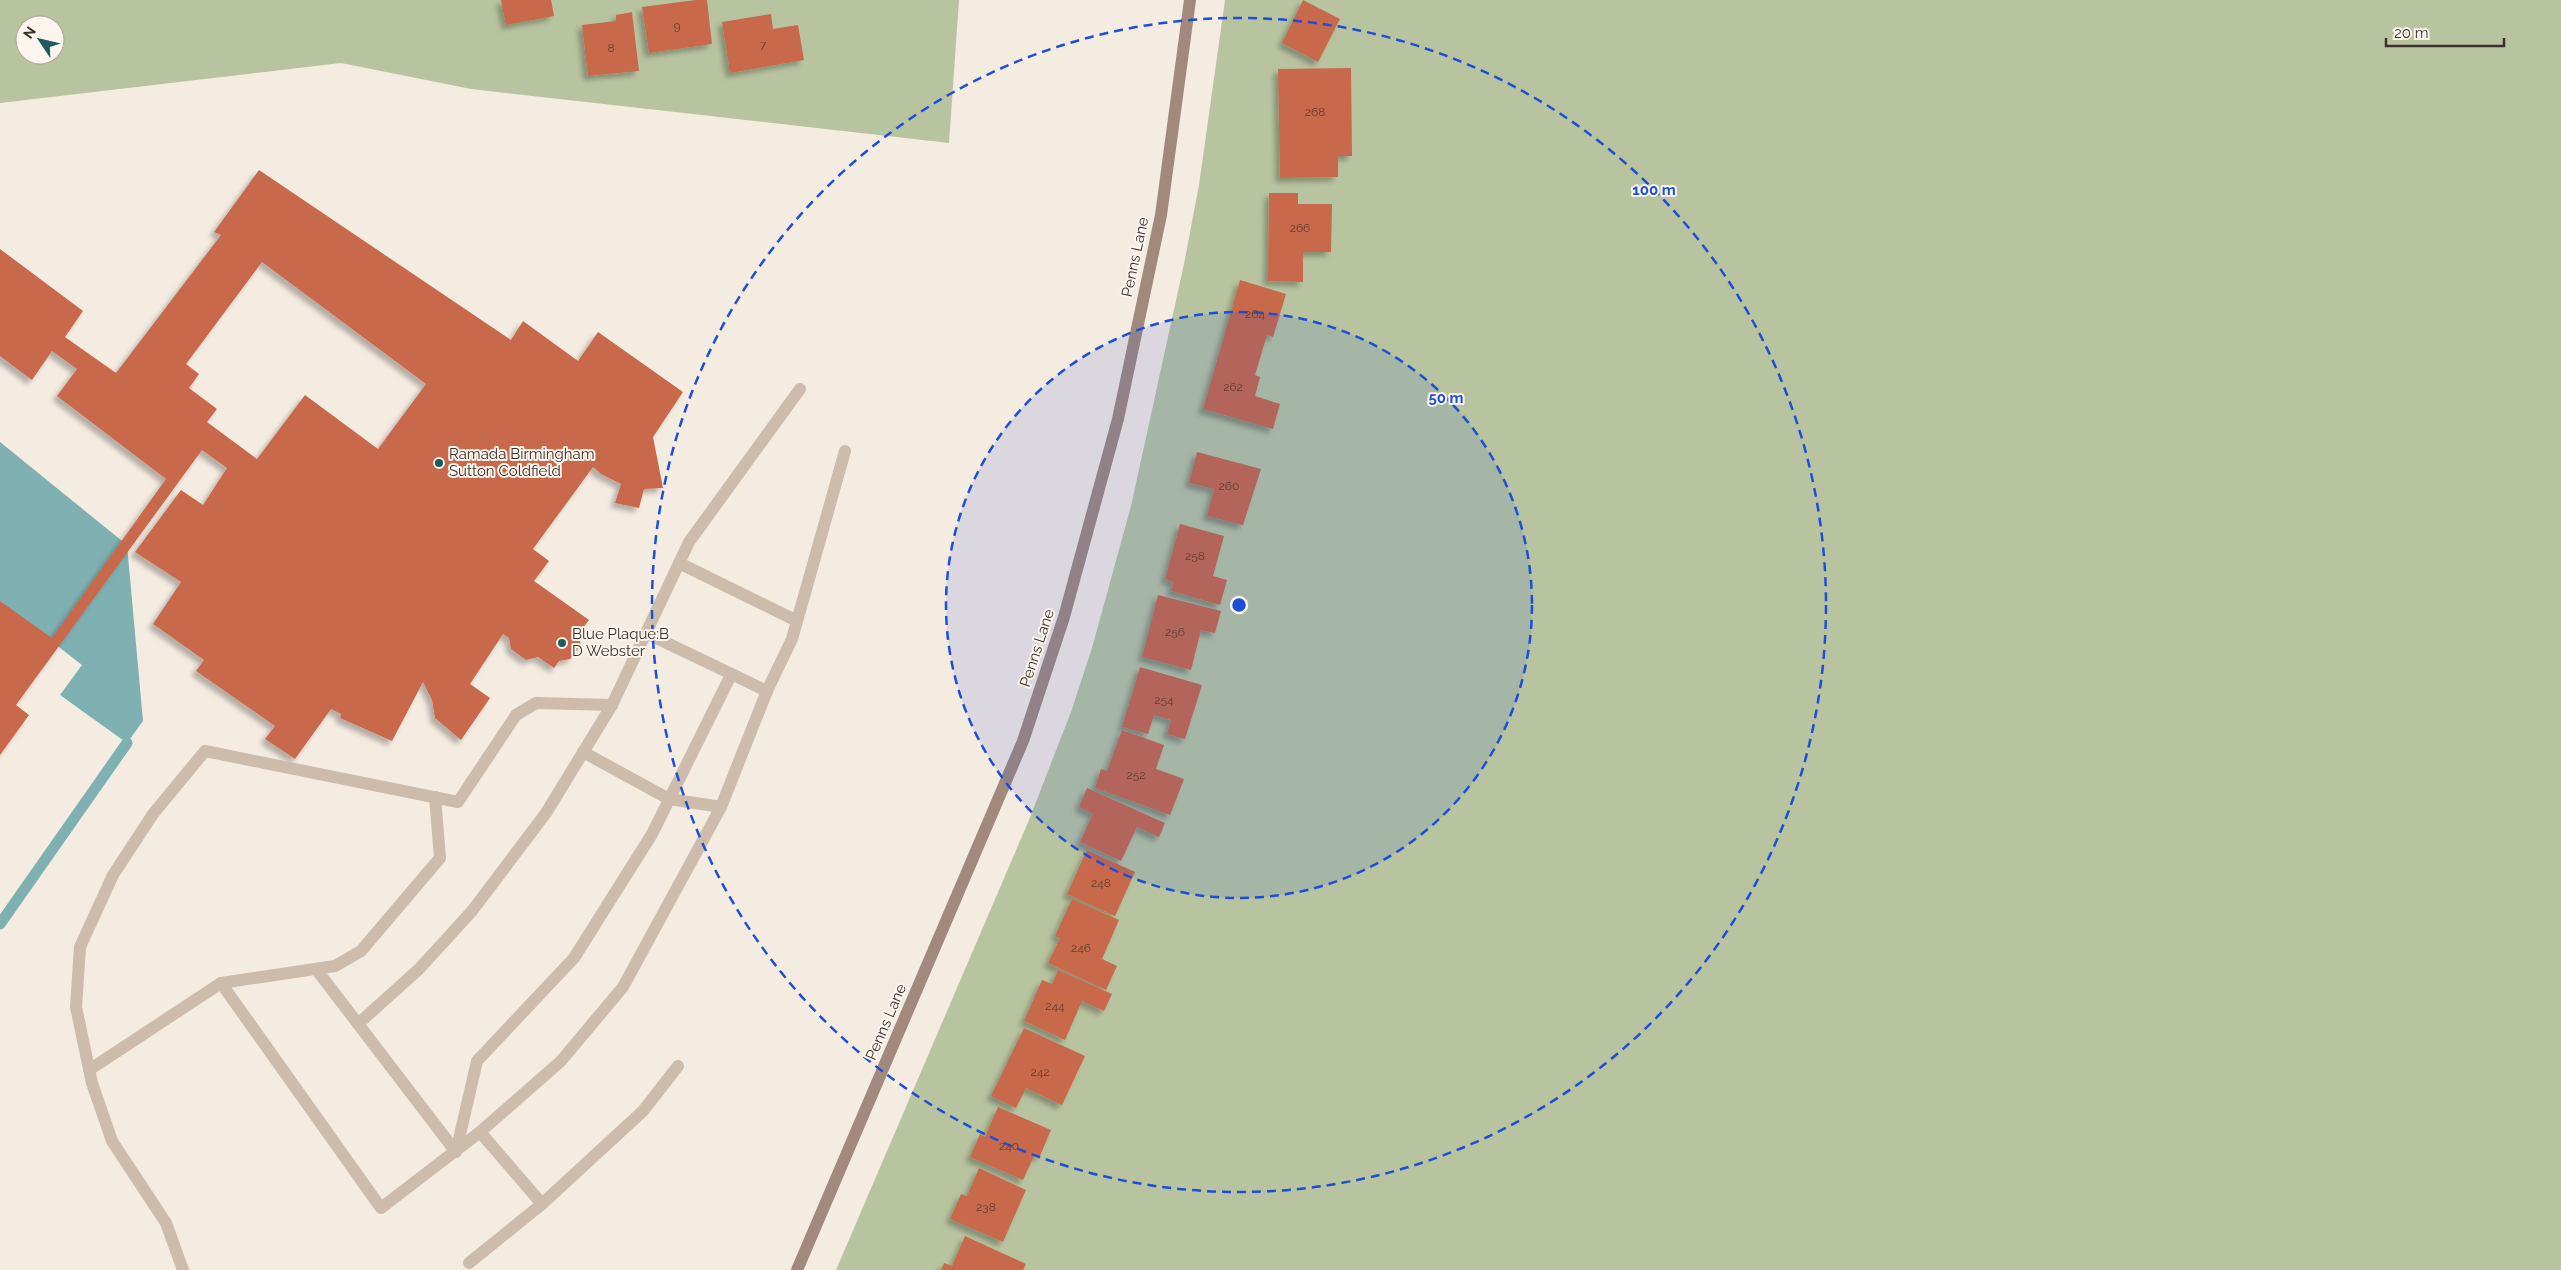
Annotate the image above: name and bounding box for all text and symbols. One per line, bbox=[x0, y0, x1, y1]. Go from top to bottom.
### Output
north arrow bbox=[15, 15, 65, 65]
scale bar bbox=[2386, 15, 2504, 47]
house number: 9 bbox=[673, 19, 681, 33]
text: N bbox=[20, 24, 39, 42]
text: 20 m bbox=[2394, 24, 2429, 42]
house number: 7 bbox=[760, 38, 767, 52]
house number: 8 bbox=[607, 41, 615, 55]
house number: 268 bbox=[1305, 105, 1325, 119]
text: 100 m bbox=[1632, 181, 1676, 199]
street label: Penns Lane bbox=[1118, 215, 1152, 299]
house number: 266 bbox=[1290, 221, 1310, 235]
house number: 264 bbox=[1245, 307, 1265, 321]
house number: 262 bbox=[1223, 380, 1243, 394]
text: 50 m bbox=[1428, 389, 1464, 407]
place label: Ramada Birmingham Sutton Coldfield bbox=[449, 445, 594, 480]
marker: Ramada Birmingham Sutton Coldfield bbox=[433, 457, 445, 469]
house number: 260 bbox=[1219, 479, 1239, 493]
house number: 258 bbox=[1185, 549, 1205, 563]
centre of rings bbox=[1230, 596, 1248, 614]
street label: Penns Lane bbox=[1016, 607, 1058, 689]
place label: Blue Plaque:B D Webster bbox=[572, 625, 669, 660]
house number: 256 bbox=[1165, 625, 1185, 639]
marker: Blue Plaque:B D Webster bbox=[556, 637, 568, 649]
house number: 254 bbox=[1154, 693, 1174, 707]
house number: 252 bbox=[1126, 768, 1146, 782]
house number: 248 bbox=[1091, 876, 1111, 890]
house number: 246 bbox=[1071, 941, 1091, 955]
street label: Penns Lane bbox=[862, 981, 910, 1063]
house number: 244 bbox=[1045, 999, 1065, 1013]
house number: 242 bbox=[1030, 1065, 1050, 1079]
house number: 240 bbox=[999, 1139, 1019, 1153]
house number: 238 bbox=[976, 1200, 996, 1214]

